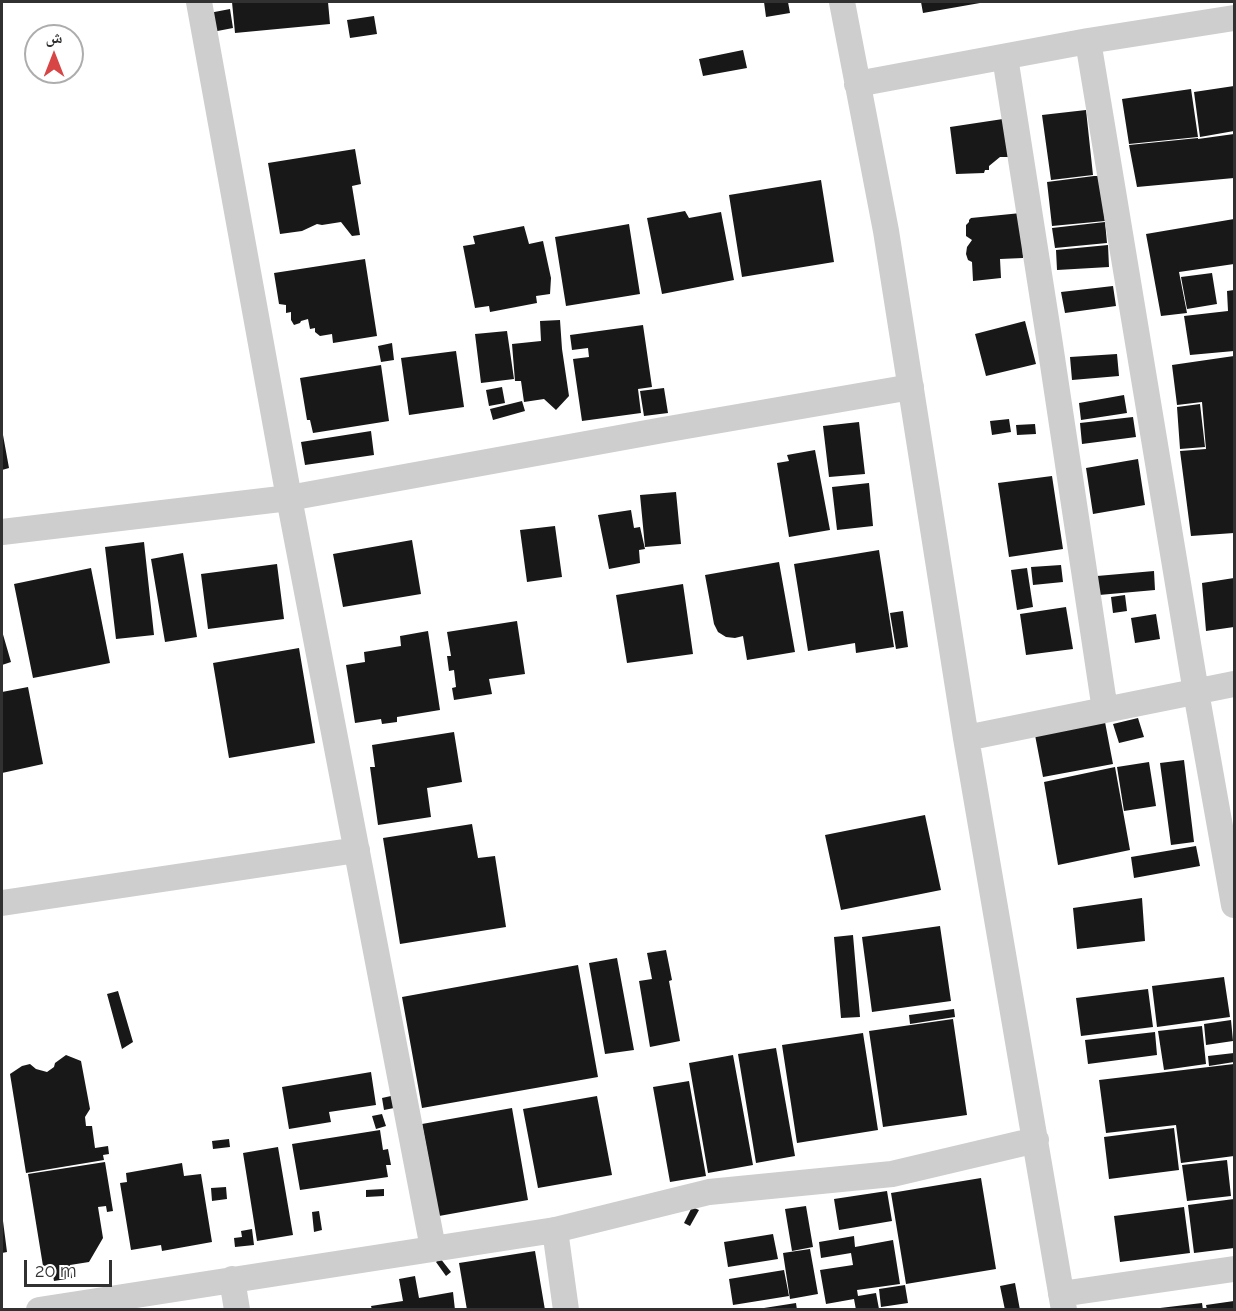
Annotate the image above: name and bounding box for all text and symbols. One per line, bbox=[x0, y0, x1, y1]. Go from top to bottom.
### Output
north arrow bbox=[24, 24, 84, 84]
text: ش bbox=[46, 28, 62, 47]
scale bar bbox=[27, 1248, 116, 1286]
text: 20 m bbox=[35, 1260, 77, 1281]

